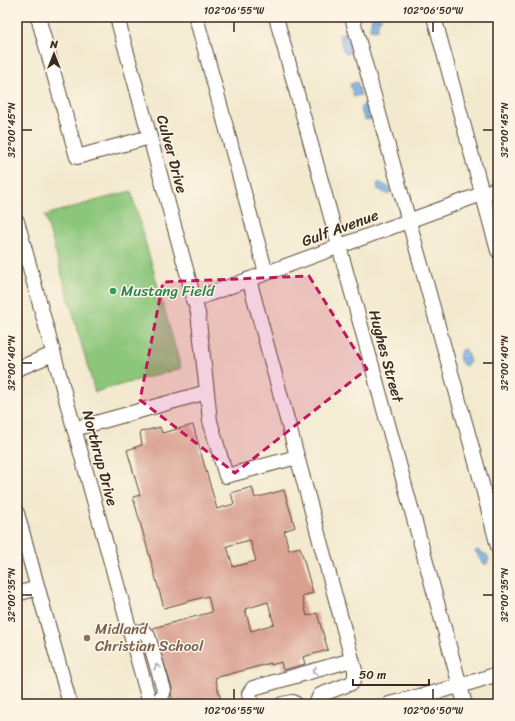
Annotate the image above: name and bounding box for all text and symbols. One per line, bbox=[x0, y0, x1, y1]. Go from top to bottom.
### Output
text: 102°06'55"W bbox=[204, 2, 265, 20]
text: 102°06'50"W bbox=[403, 2, 464, 20]
north arrow bbox=[34, 34, 74, 74]
text: N bbox=[49, 35, 58, 54]
text: 32°00'45"N bbox=[3, 102, 21, 158]
text: 32°00'45"N bbox=[496, 102, 514, 158]
street label: Culver Drive bbox=[149, 112, 195, 196]
street label: Gulf Avenue bbox=[298, 202, 383, 254]
place label: Mustang Field bbox=[121, 278, 215, 304]
marker: Mustang Field bbox=[108, 286, 118, 296]
street label: Hughes Street bbox=[361, 307, 411, 406]
text: 32°00'40"N bbox=[3, 335, 21, 391]
text: 32°00'40"N bbox=[496, 335, 514, 391]
street label: Northrup Drive bbox=[75, 407, 125, 509]
text: 32°00'35"N bbox=[3, 568, 21, 622]
text: 32°00'35"N bbox=[496, 568, 514, 622]
place label: Midland Christian School bbox=[95, 616, 204, 659]
marker: Midland Christian School bbox=[82, 633, 92, 643]
scale bar bbox=[353, 661, 429, 687]
one-way arrow bbox=[153, 663, 162, 670]
text: 50 m bbox=[359, 664, 386, 686]
one-way arrow bbox=[311, 666, 318, 675]
text: 102°06'55"W bbox=[204, 702, 265, 720]
text: 102°06'50"W bbox=[403, 702, 464, 720]

